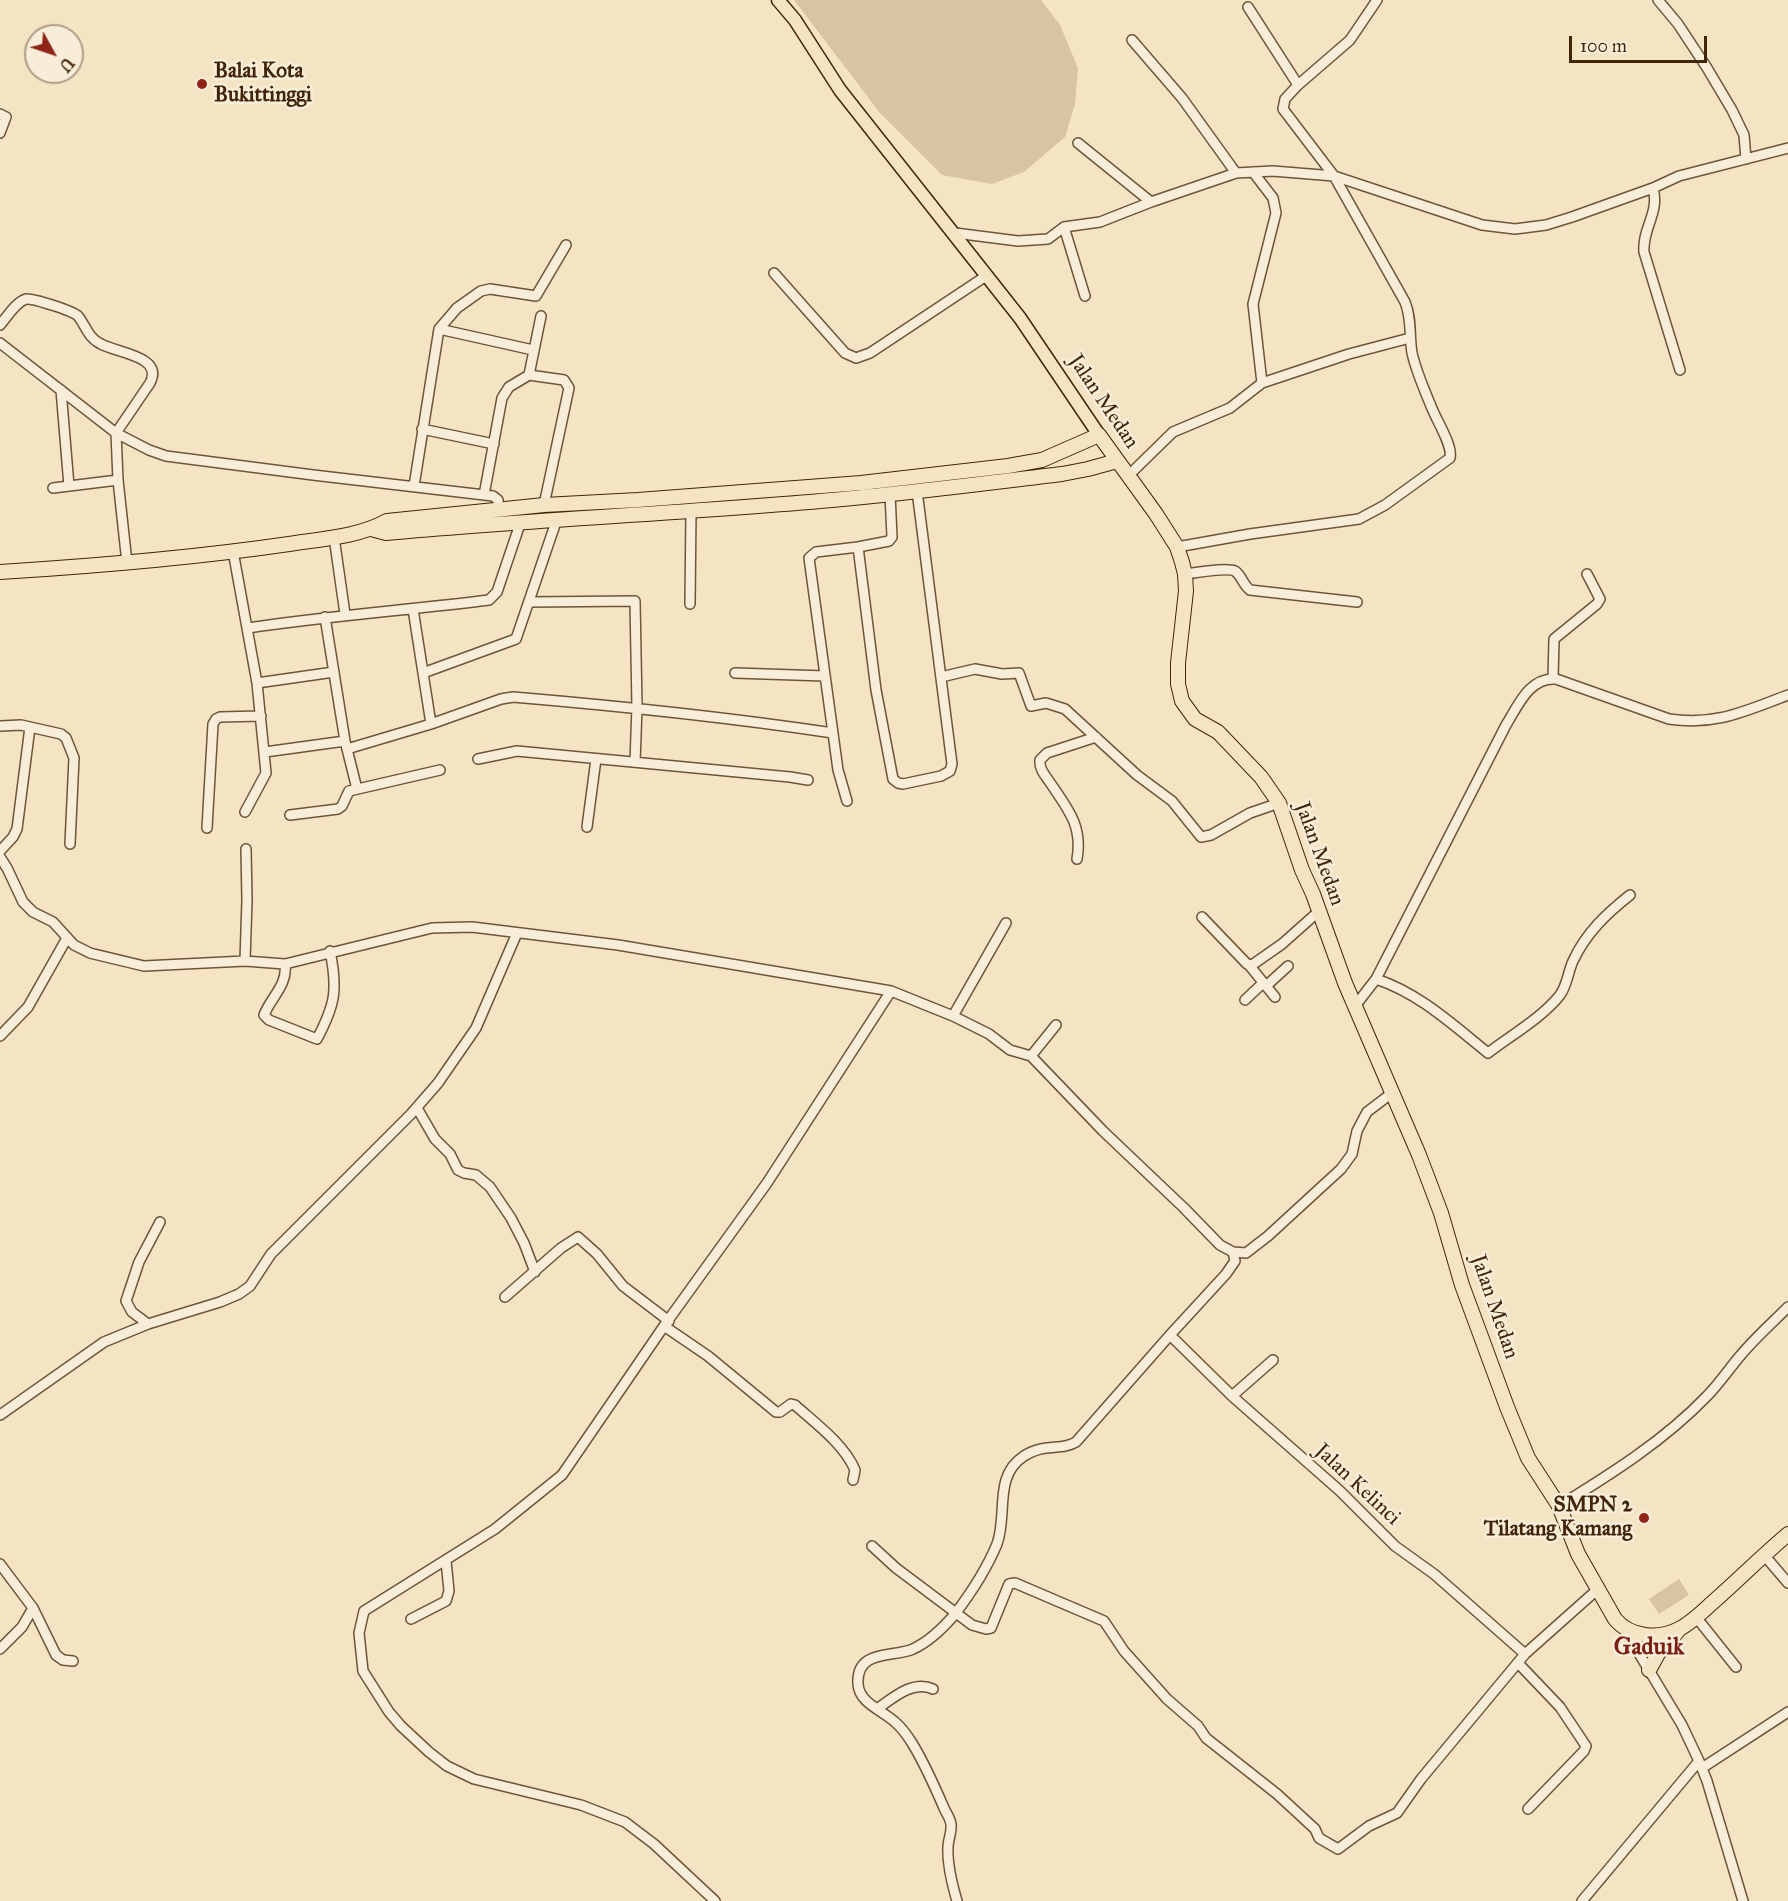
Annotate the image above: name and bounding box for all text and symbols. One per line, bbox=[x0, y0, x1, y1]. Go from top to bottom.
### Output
north arrow bbox=[24, 24, 84, 84]
scale bar bbox=[1572, 24, 1710, 62]
text: 100 m bbox=[1580, 35, 1627, 57]
text: U bbox=[55, 54, 78, 76]
place label: Balai Kota Bukittinggi bbox=[214, 59, 312, 109]
marker: Balai Kota Bukittinggi bbox=[195, 77, 209, 91]
street label: Jalan Medan bbox=[1062, 350, 1144, 454]
street label: Jalan Medan bbox=[1289, 799, 1349, 909]
street label: Jalan Medan bbox=[1464, 1252, 1524, 1362]
street label: Jalan Kelinci bbox=[1309, 1439, 1405, 1531]
place label: SMPN 2 Tilatang Kamang bbox=[1484, 1493, 1632, 1543]
marker: SMPN 2 Tilatang Kamang bbox=[1637, 1511, 1651, 1525]
district label: Gaduik bbox=[1614, 1634, 1684, 1662]

